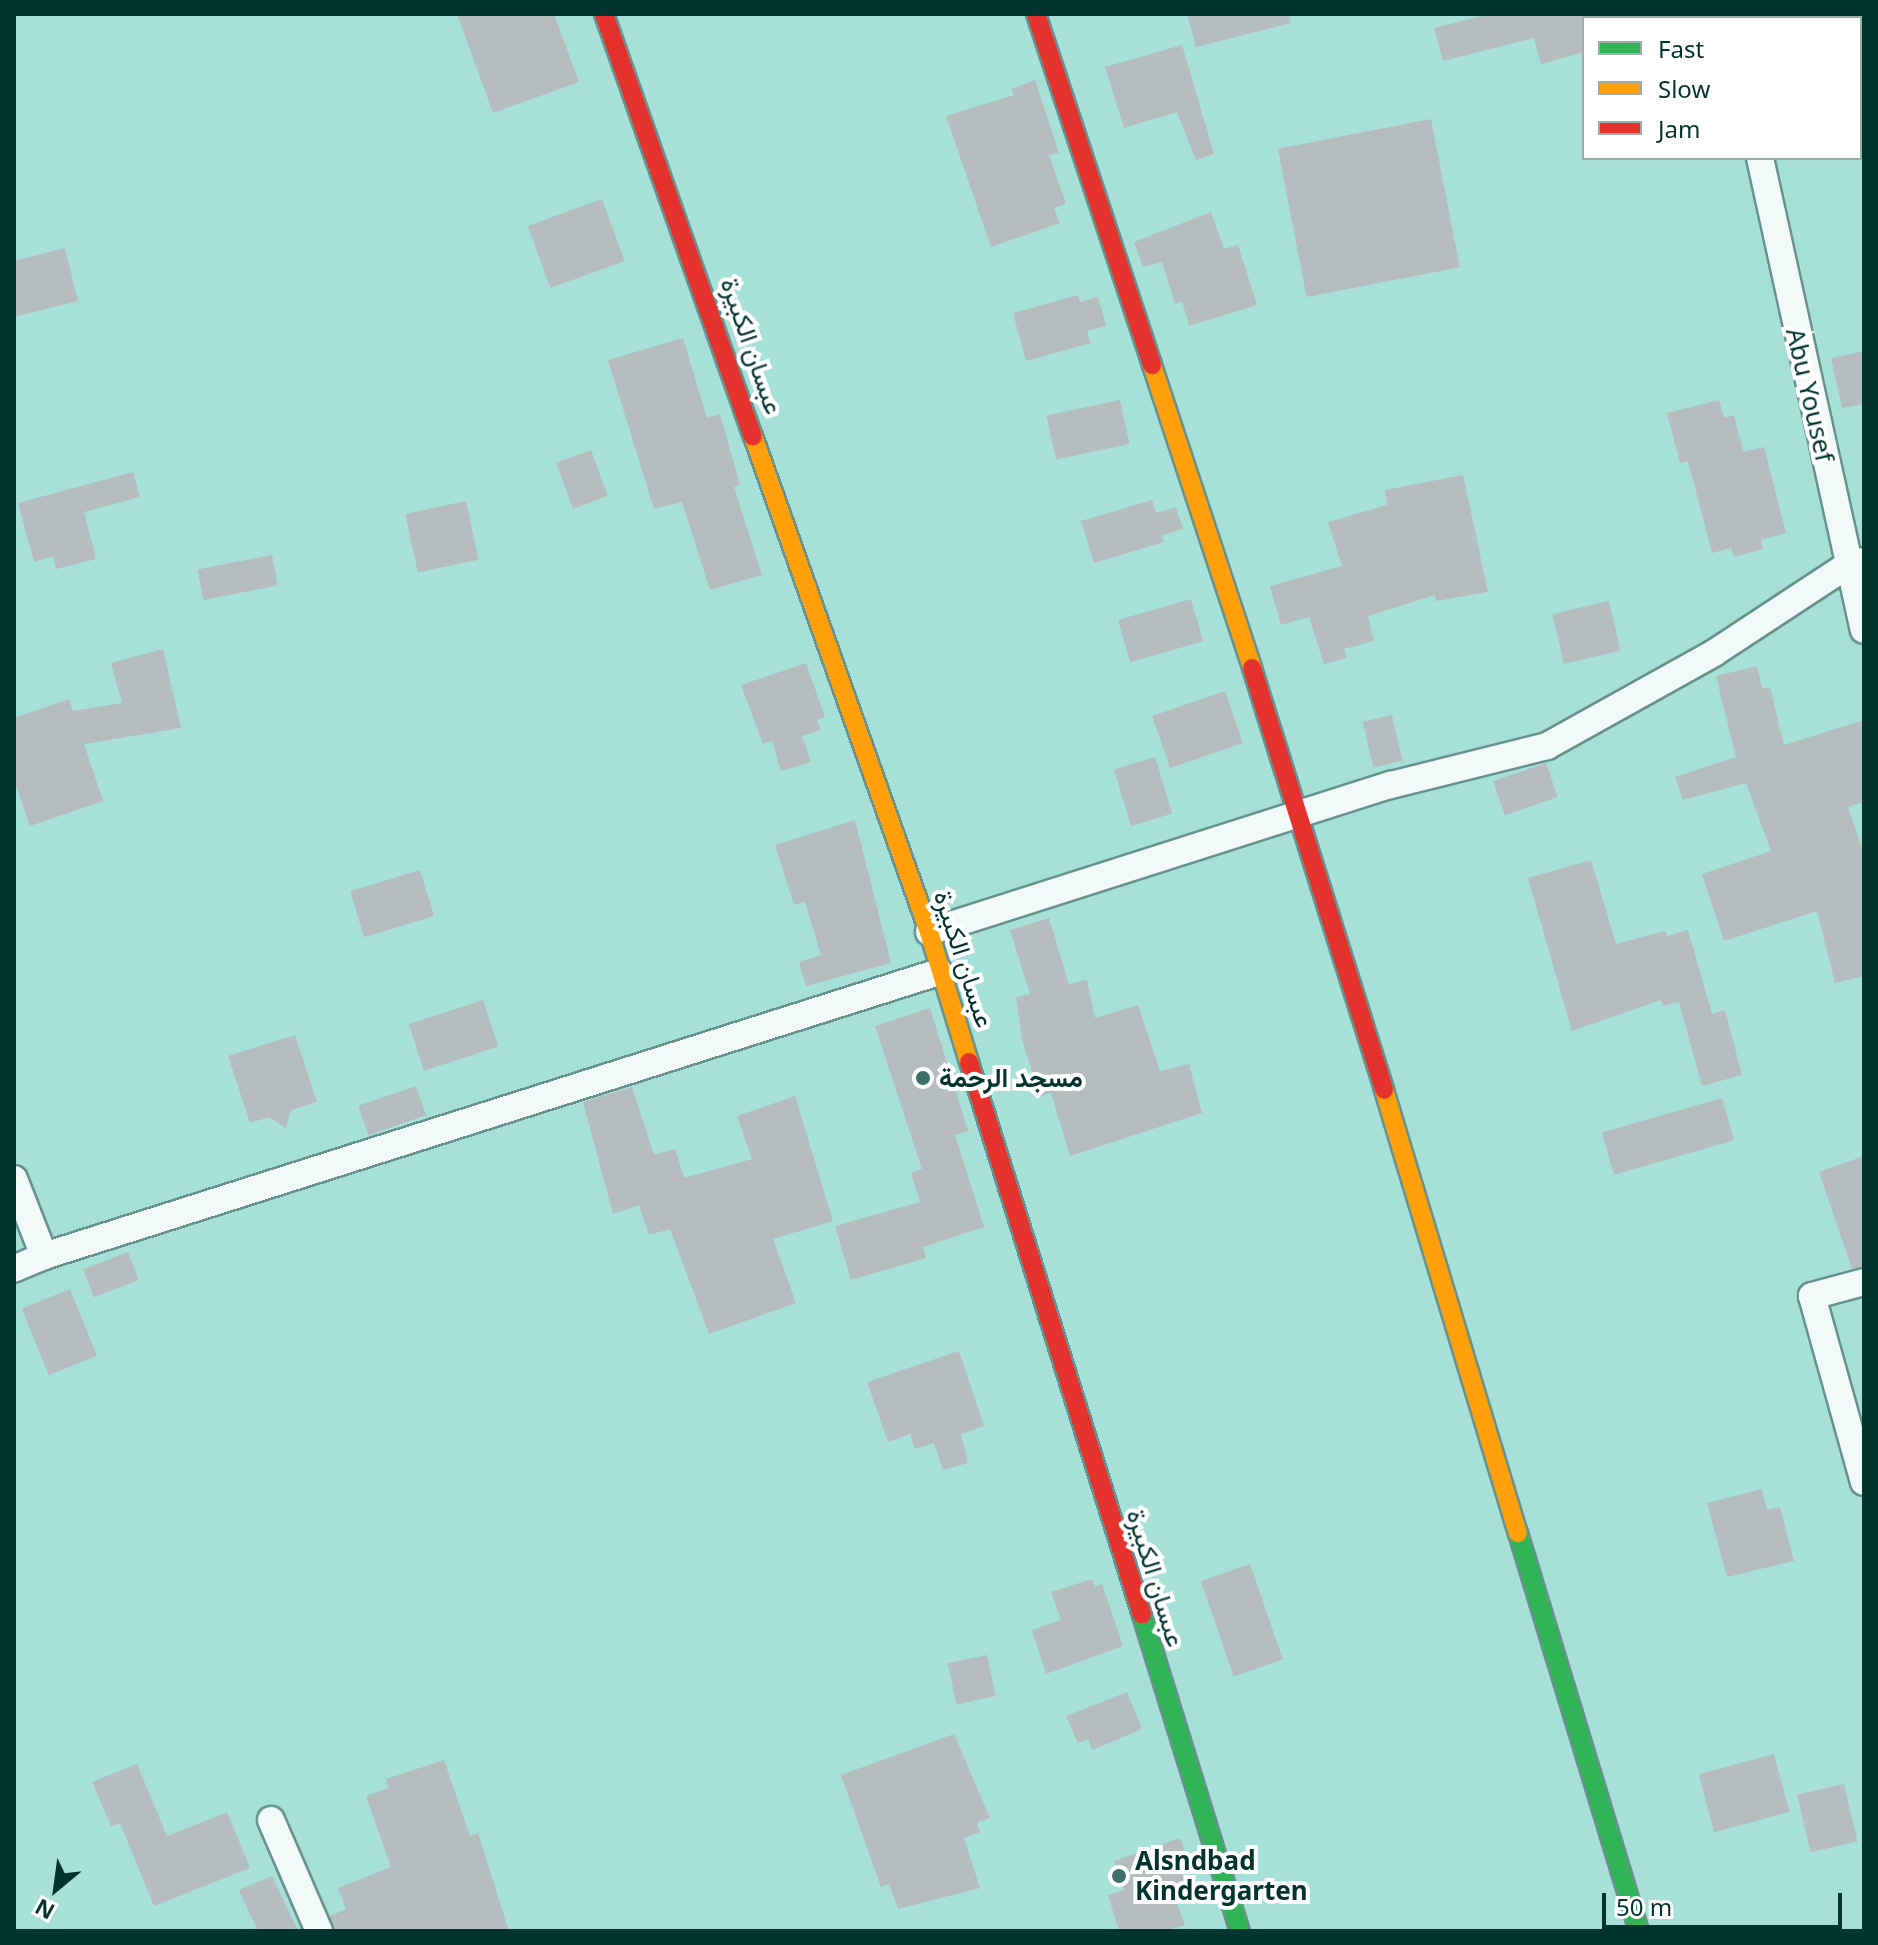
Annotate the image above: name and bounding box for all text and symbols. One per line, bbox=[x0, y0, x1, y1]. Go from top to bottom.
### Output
legend bbox=[1582, 16, 1862, 160]
text: Fast bbox=[1658, 32, 1704, 65]
text: Slow bbox=[1658, 72, 1710, 105]
text: Jam bbox=[1658, 112, 1700, 145]
street label: عبسان الكبيرة bbox=[714, 274, 790, 418]
street label: Abu Yousef bbox=[1779, 325, 1841, 465]
street label: عبسان الكبيرة bbox=[927, 887, 1001, 1031]
place label: مسجد الرحمة bbox=[939, 1062, 1083, 1094]
marker: مسجد الرحمة bbox=[914, 1069, 932, 1087]
street label: عبسان الكبيرة bbox=[1120, 1506, 1192, 1650]
place label: Alsndbad Kindergarten bbox=[1135, 1845, 1308, 1906]
north arrow bbox=[16, 1849, 96, 1929]
marker: Alsndbad Kindergarten bbox=[1110, 1867, 1128, 1885]
scale bar bbox=[1606, 1877, 1846, 1927]
text: 50 m bbox=[1616, 1890, 1672, 1923]
text: N bbox=[29, 1893, 59, 1927]

